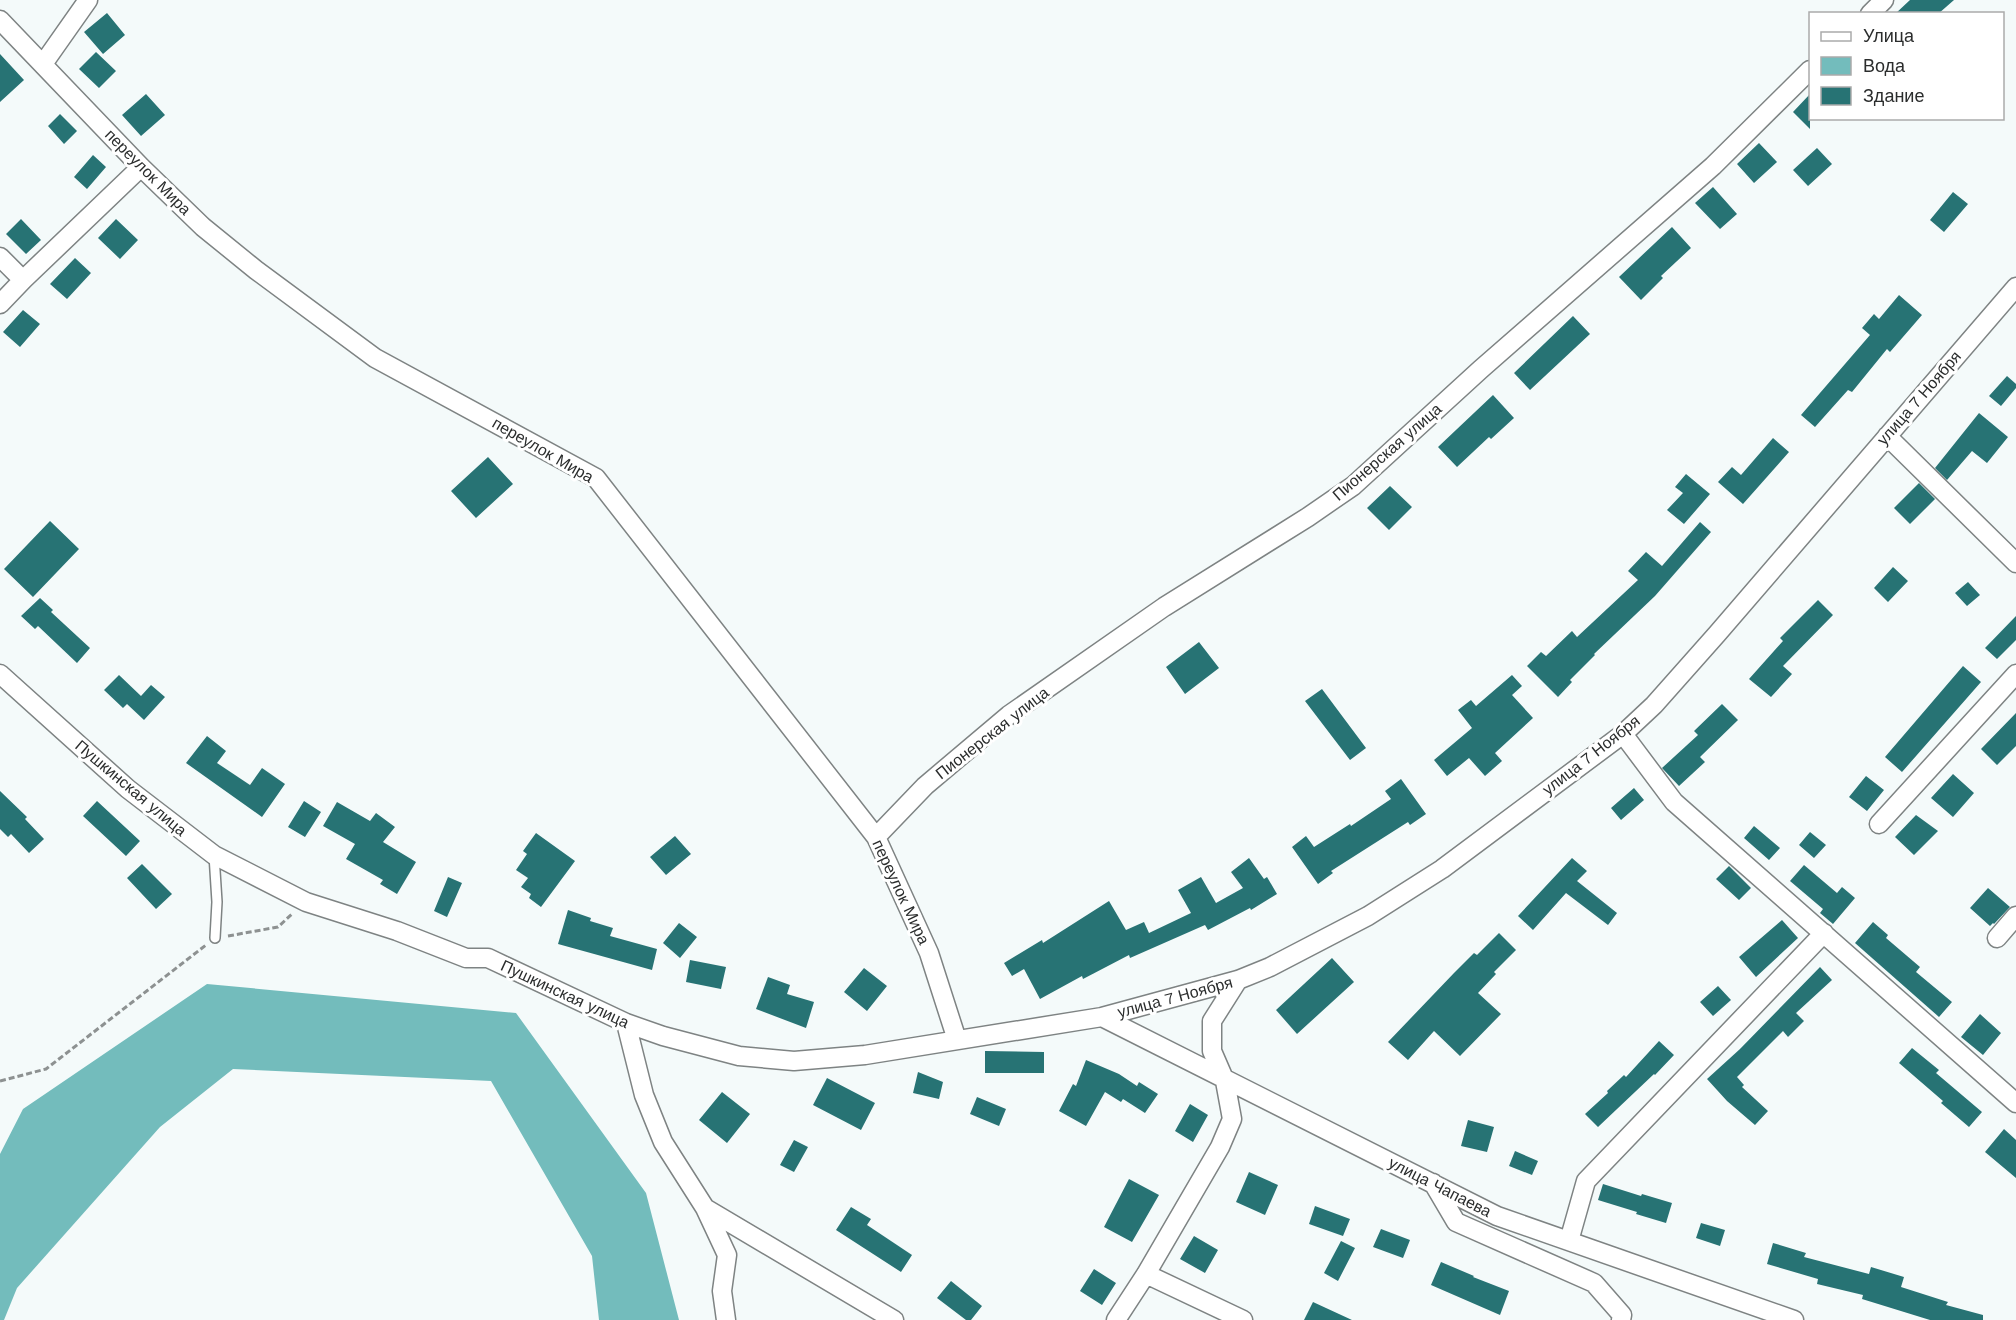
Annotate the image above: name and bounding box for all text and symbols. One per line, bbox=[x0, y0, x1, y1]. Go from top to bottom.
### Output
legend bbox=[1809, 12, 2004, 120]
text: Улица bbox=[1863, 25, 1915, 46]
text: Вода bbox=[1863, 55, 1906, 76]
text: Здание bbox=[1863, 85, 1924, 106]
street label: переулок Мира bbox=[101, 125, 195, 219]
street label: улица 7 Ноября bbox=[1873, 347, 1965, 449]
street label: Пионерская улица bbox=[1329, 399, 1446, 505]
street label: переулок Мира bbox=[489, 413, 597, 487]
street label: Пионерская улица bbox=[932, 683, 1052, 783]
street label: улица 7 Ноября bbox=[1538, 711, 1644, 799]
street label: Пушкинская улица bbox=[71, 736, 191, 840]
street label: переулок Мира bbox=[868, 836, 934, 948]
street label: Пушкинская улица bbox=[498, 956, 632, 1032]
street label: улица 7 Ноября bbox=[1115, 972, 1235, 1022]
street label: улица Чапаева bbox=[1385, 1153, 1495, 1221]

